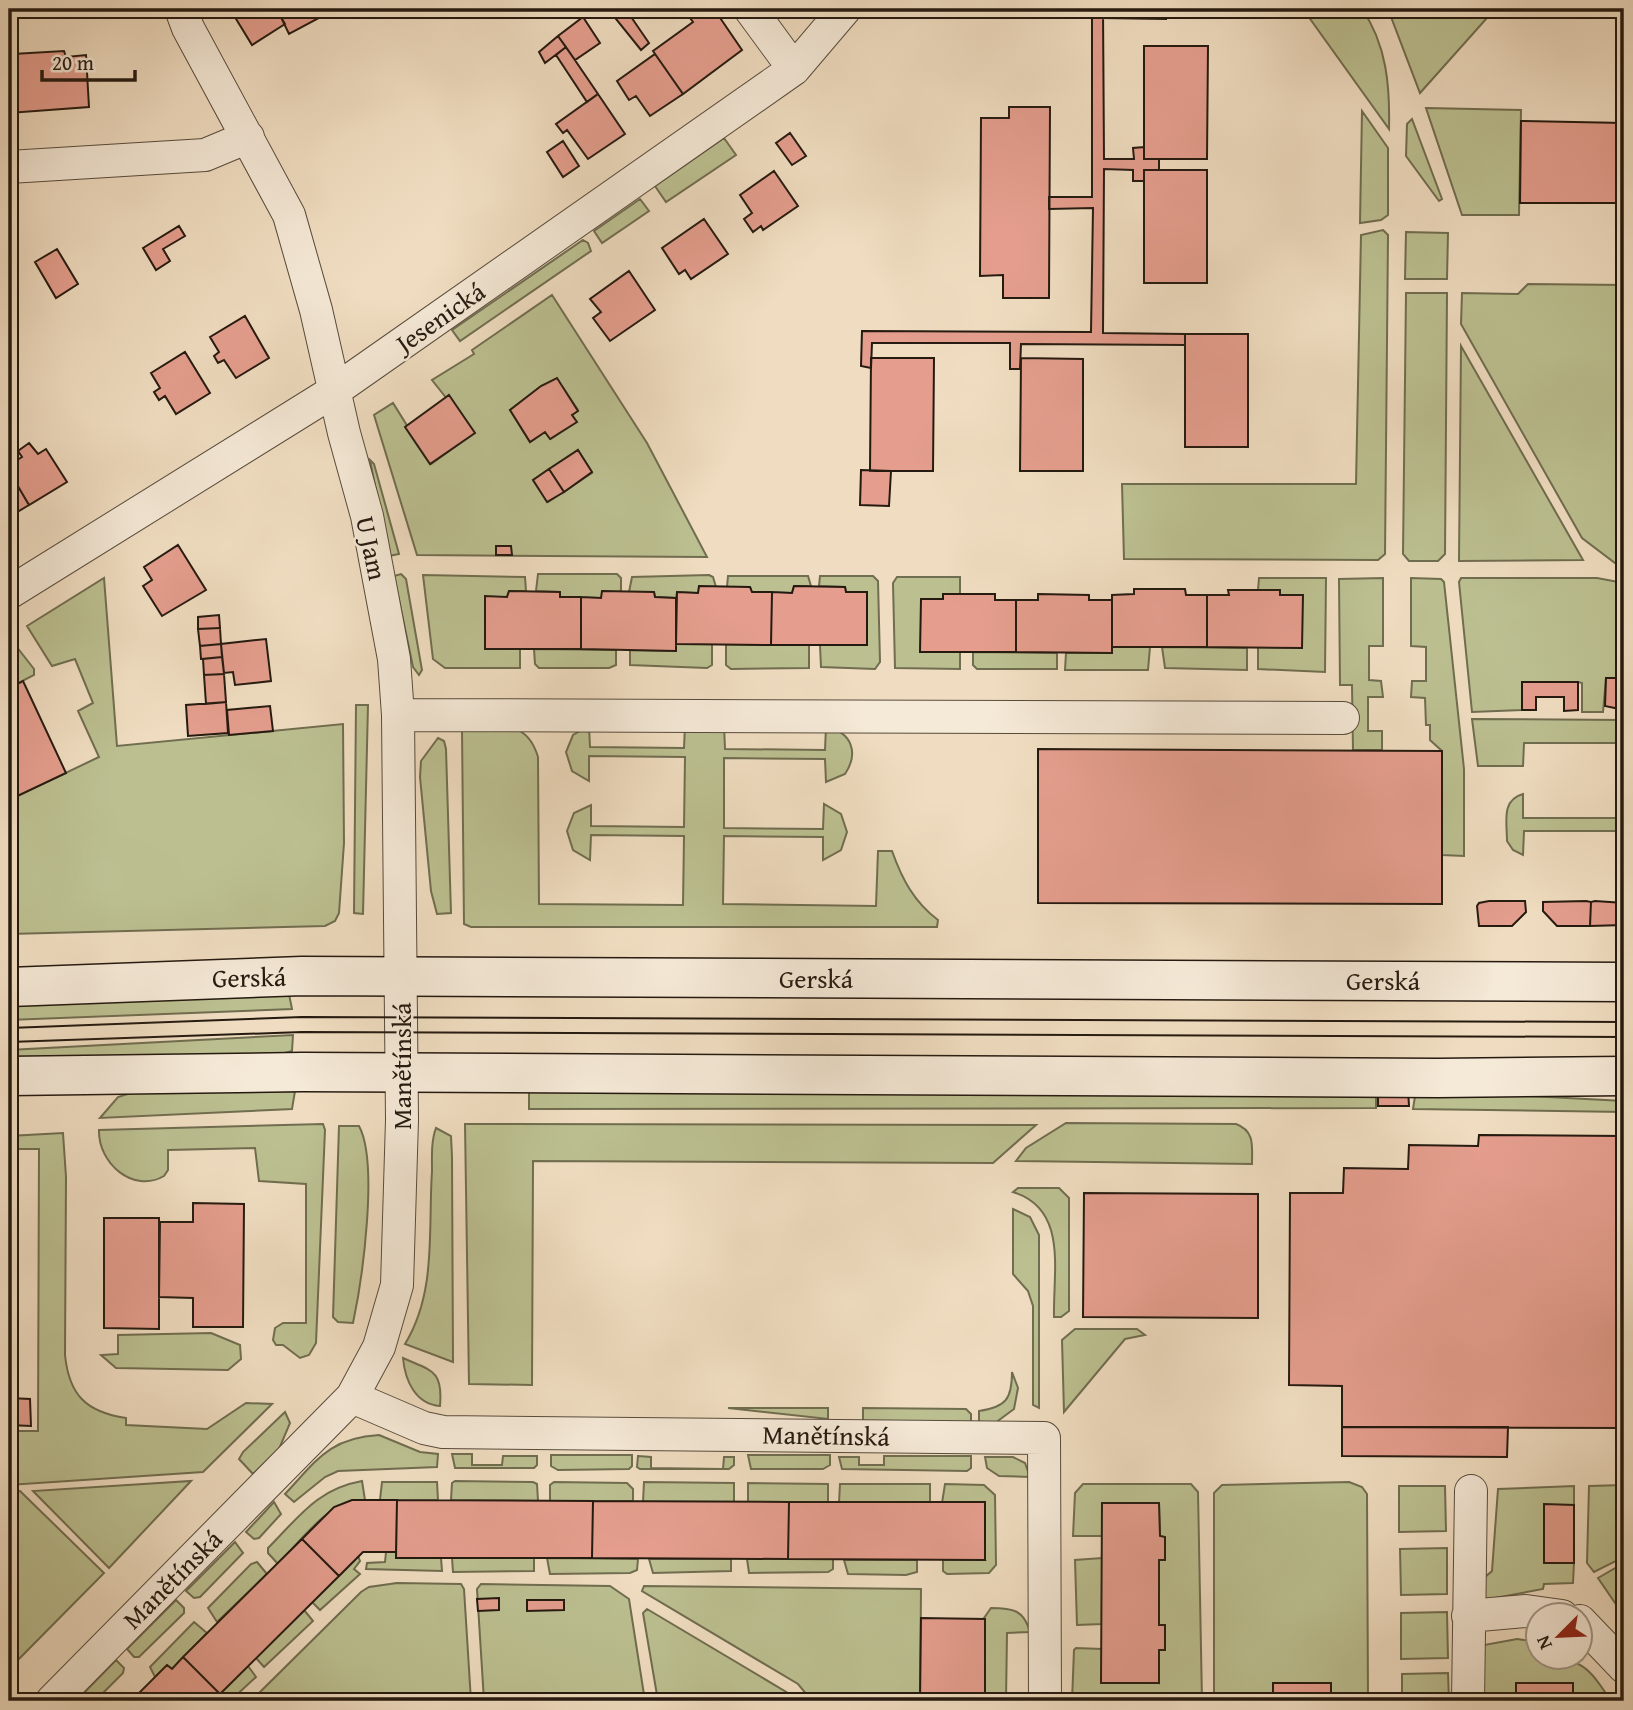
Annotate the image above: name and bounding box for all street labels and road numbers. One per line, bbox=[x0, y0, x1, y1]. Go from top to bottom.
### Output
street label: Jesenická bbox=[385, 272, 493, 364]
street label: U Jam bbox=[346, 512, 398, 584]
street label: Gerská bbox=[212, 957, 287, 997]
street label: Gerská bbox=[779, 959, 854, 998]
street label: Gerská bbox=[1346, 961, 1421, 1000]
street label: Manětínská bbox=[382, 1002, 421, 1130]
street label: Manětínská bbox=[762, 1414, 891, 1456]
street label: Manětínská bbox=[113, 1520, 231, 1638]

